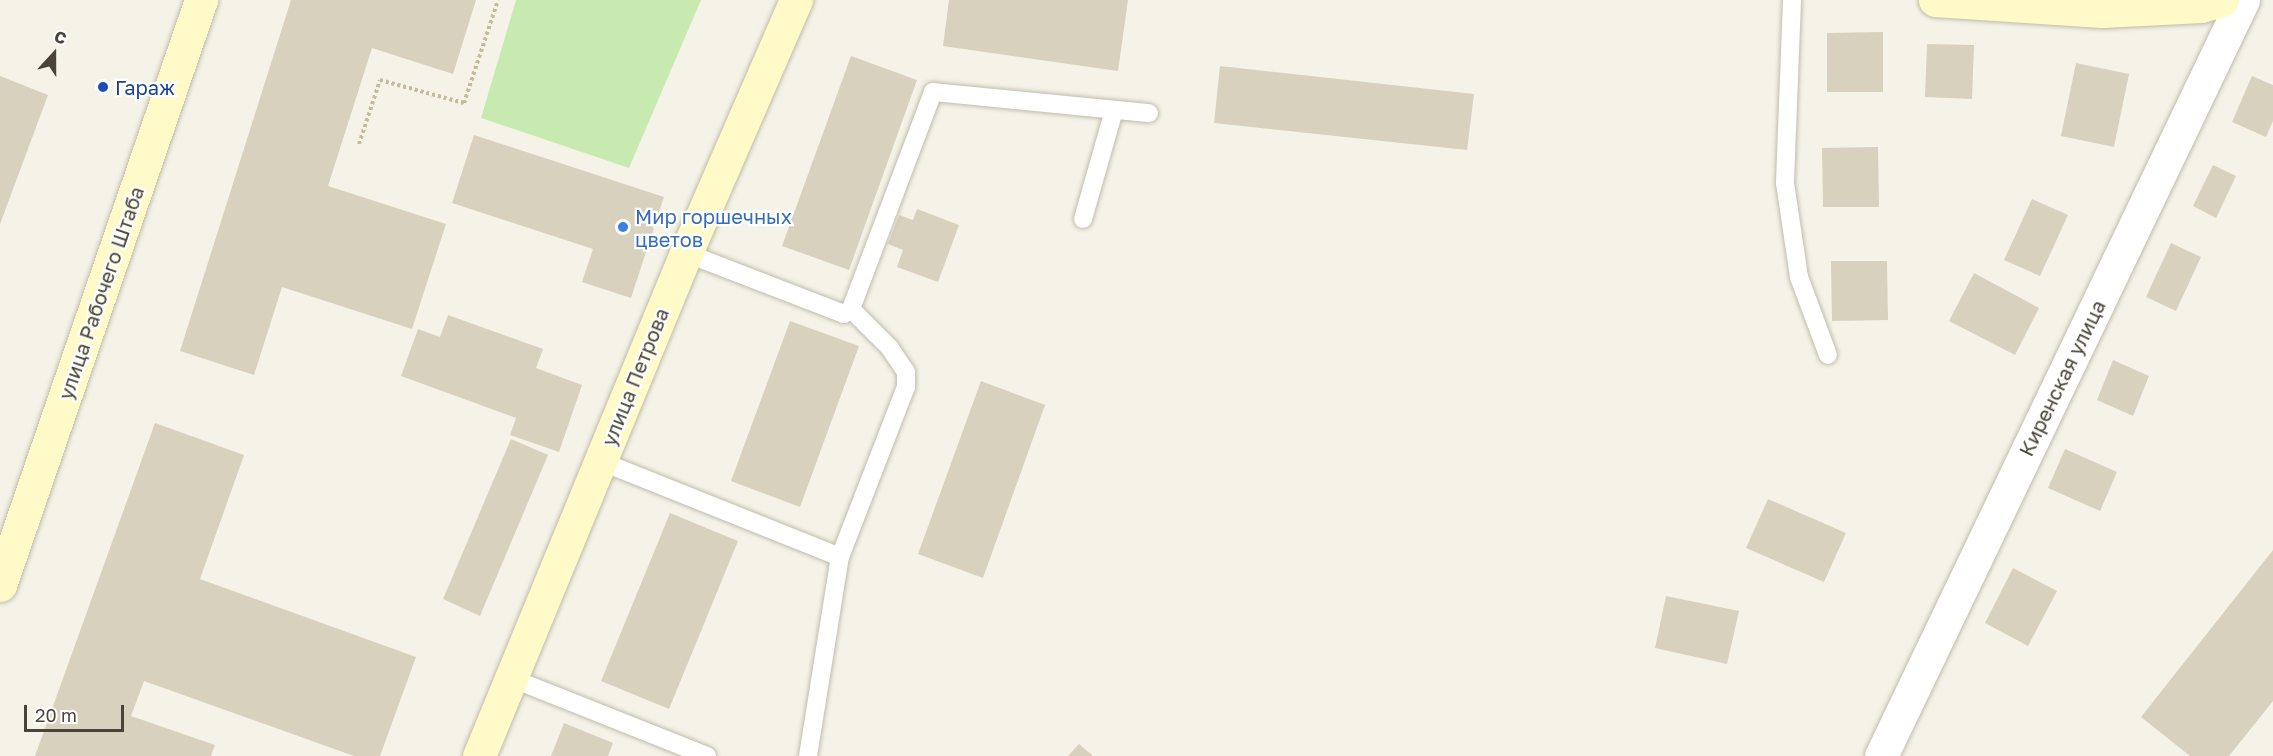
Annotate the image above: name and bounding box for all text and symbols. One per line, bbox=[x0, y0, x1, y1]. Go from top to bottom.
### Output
north arrow bbox=[24, 24, 84, 84]
text: С bbox=[52, 26, 69, 49]
place label: Гараж bbox=[115, 75, 175, 99]
marker: Гараж bbox=[96, 80, 110, 94]
street label: улица Рабочего Штаба bbox=[53, 183, 149, 403]
place label: Мир горшечных цветов bbox=[635, 204, 792, 251]
marker: Мир горшечных цветов bbox=[616, 220, 630, 234]
street label: Киренская улица bbox=[2014, 296, 2110, 460]
street label: улица Петрова bbox=[596, 304, 674, 450]
scale bar bbox=[27, 693, 128, 731]
text: 20 m bbox=[35, 704, 77, 726]

